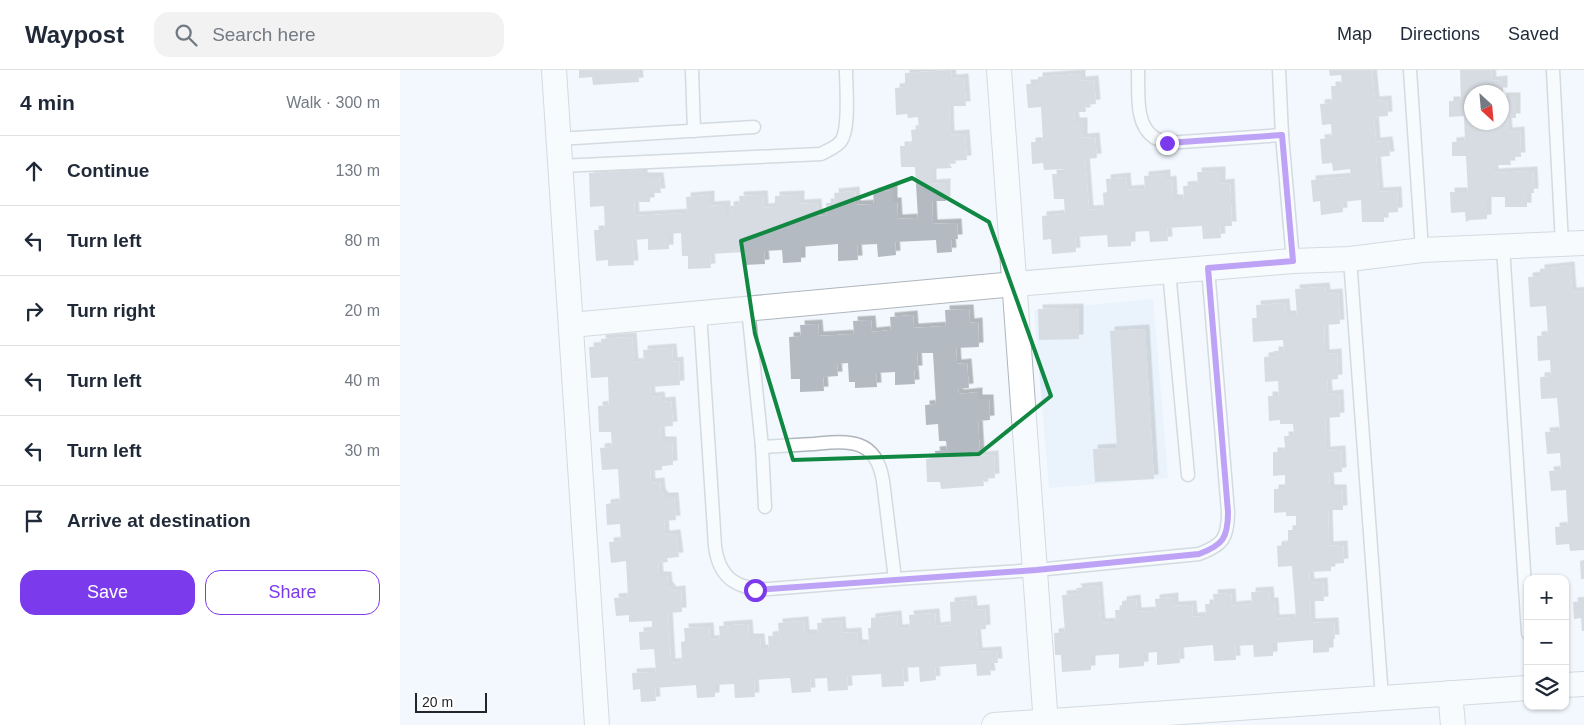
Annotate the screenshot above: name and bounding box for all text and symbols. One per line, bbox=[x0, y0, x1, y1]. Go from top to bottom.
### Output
search box bbox=[154, 12, 504, 57]
text: Waypost bbox=[25, 21, 124, 48]
icon: search bbox=[172, 21, 200, 49]
text: Search here bbox=[212, 24, 316, 45]
text: Map bbox=[1337, 24, 1372, 44]
text: Directions bbox=[1400, 24, 1480, 44]
text: Saved bbox=[1508, 24, 1559, 44]
north arrow bbox=[1464, 85, 1509, 130]
text: 4 min bbox=[20, 91, 75, 114]
text: Walk · 300 m bbox=[286, 94, 380, 111]
route end bbox=[1156, 132, 1179, 155]
icon: ahead bbox=[20, 157, 48, 185]
text: Continue bbox=[67, 160, 149, 181]
text: 130 m bbox=[336, 162, 380, 179]
icon: left bbox=[20, 227, 48, 255]
text: Turn left bbox=[67, 230, 142, 251]
text: 80 m bbox=[344, 232, 380, 249]
icon: right bbox=[20, 297, 48, 325]
text: Turn right bbox=[67, 300, 155, 321]
text: 20 m bbox=[344, 302, 380, 319]
icon: left bbox=[20, 367, 48, 395]
text: Turn left bbox=[67, 370, 142, 391]
text: 40 m bbox=[344, 372, 380, 389]
icon: left bbox=[20, 437, 48, 465]
text: Turn left bbox=[67, 440, 142, 461]
text: 30 m bbox=[344, 442, 380, 459]
icon: arrive bbox=[20, 507, 48, 535]
text: Arrive at destination bbox=[67, 510, 251, 531]
button: Save bbox=[20, 570, 195, 615]
button: Share bbox=[205, 570, 380, 615]
map controls bbox=[1524, 575, 1569, 710]
button: + bbox=[1524, 575, 1569, 620]
route start bbox=[744, 579, 767, 602]
button: − bbox=[1524, 620, 1569, 665]
button: layers bbox=[1524, 665, 1569, 710]
scale bar bbox=[415, 690, 488, 713]
text: 20 m bbox=[422, 694, 453, 710]

